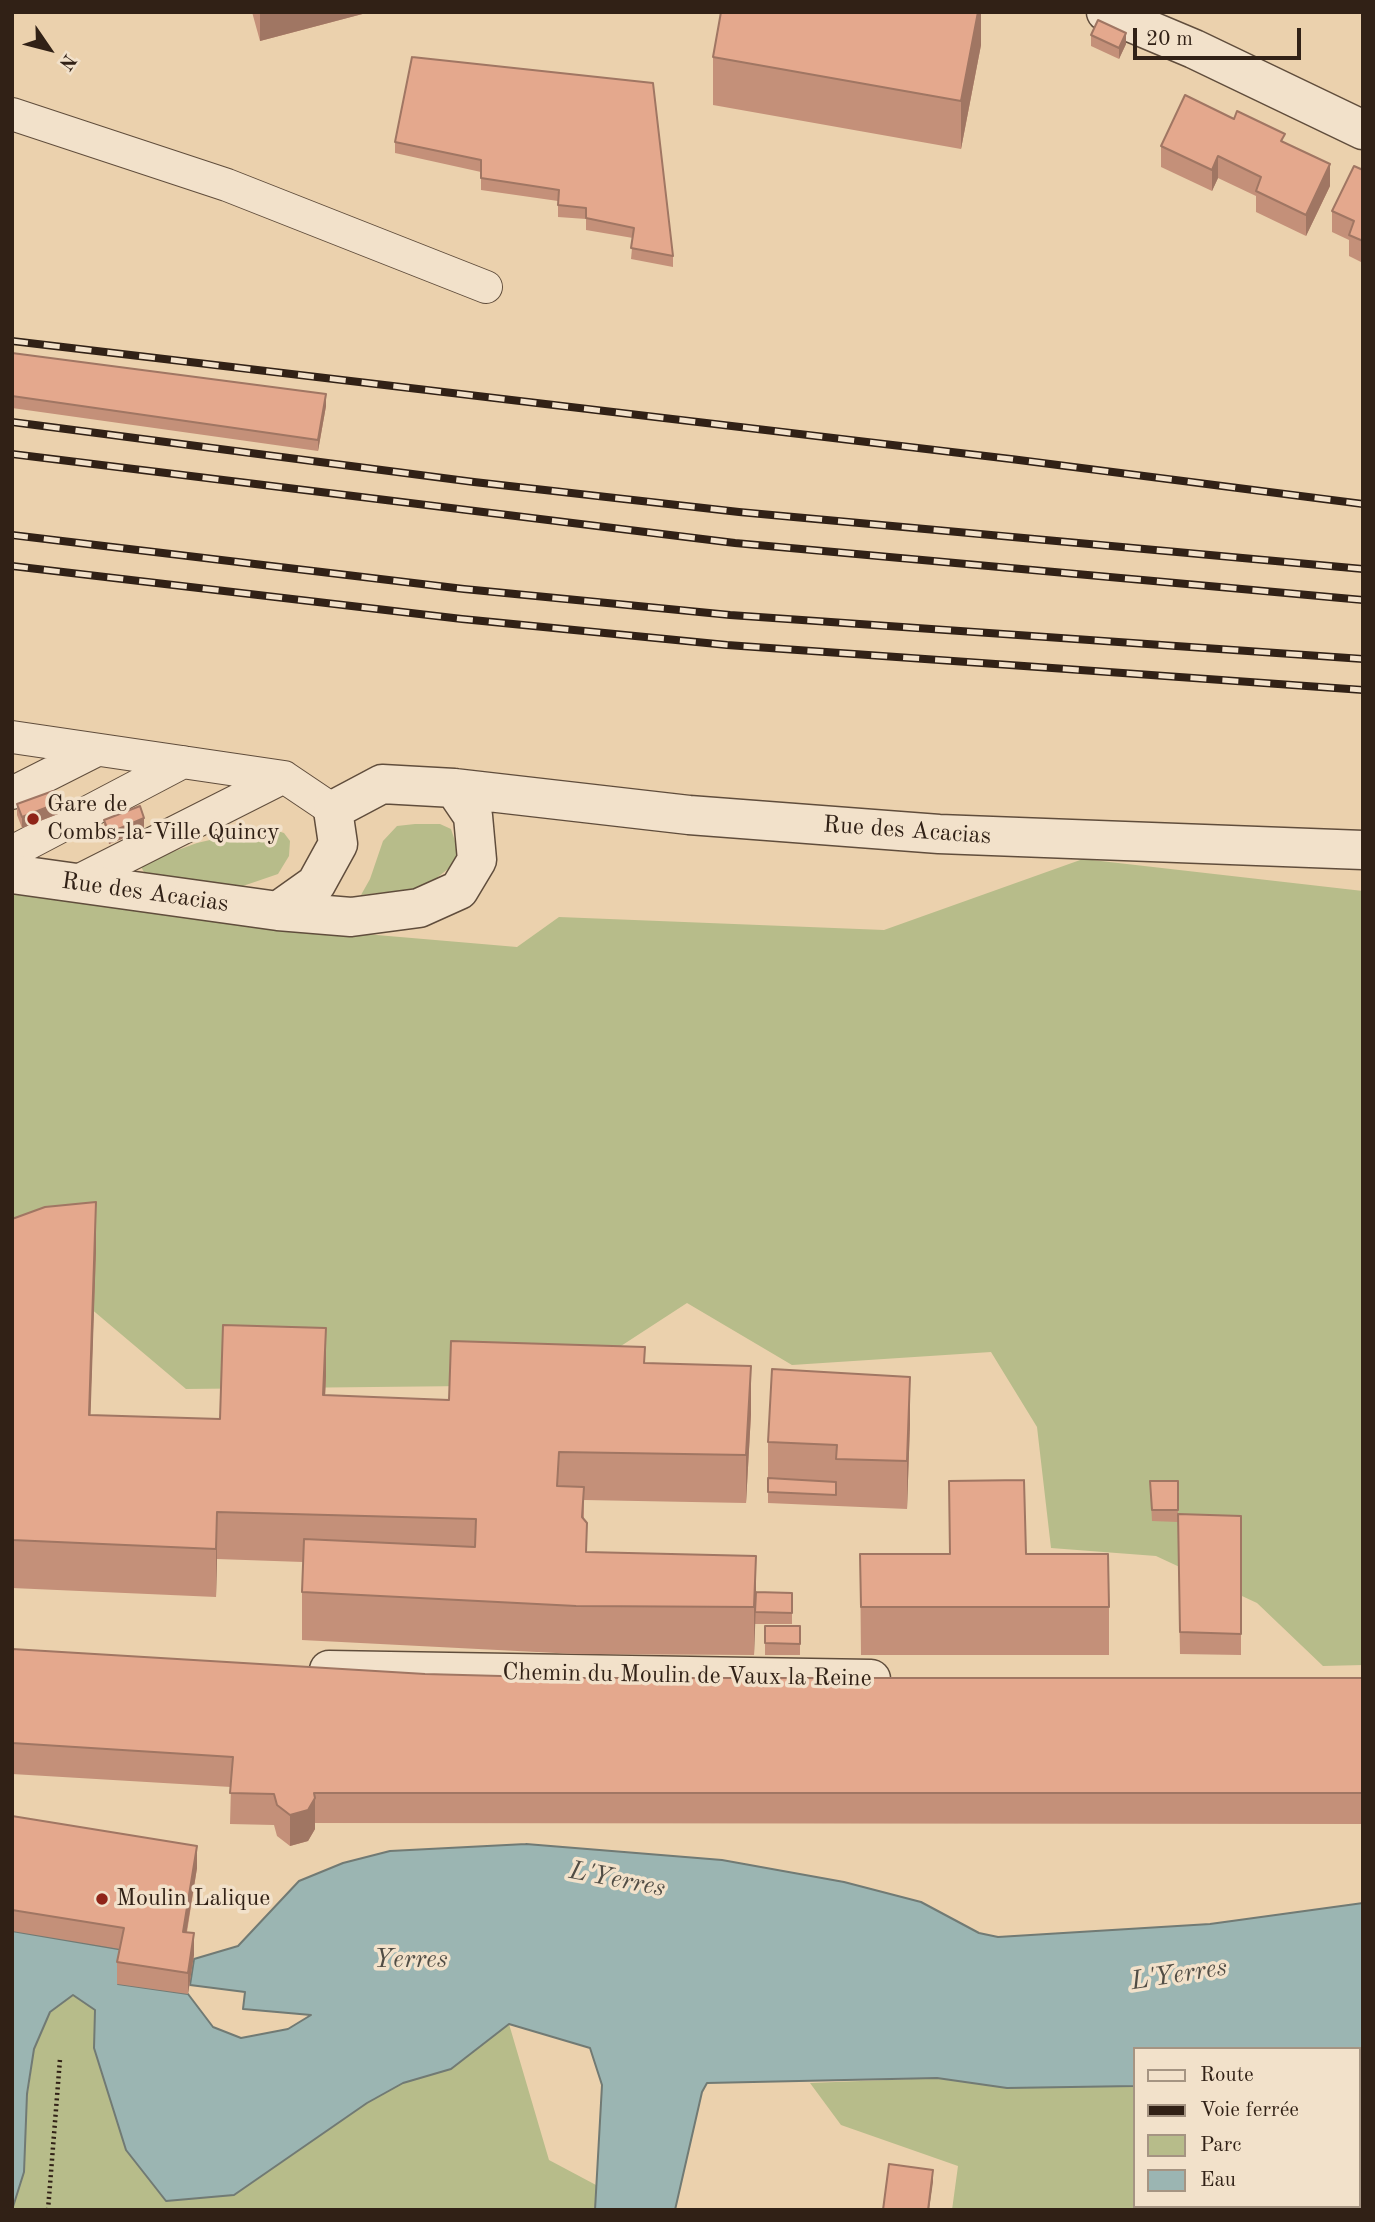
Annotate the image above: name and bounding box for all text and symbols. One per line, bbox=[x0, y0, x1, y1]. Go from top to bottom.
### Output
north arrow bbox=[14, 14, 84, 84]
scale bar bbox=[1137, 14, 1305, 58]
text: 20 m bbox=[1146, 29, 1193, 50]
text: N bbox=[55, 50, 79, 73]
place label: Gare de Combs-la-Ville Quincy bbox=[47, 791, 280, 847]
marker: Gare de Combs-la-Ville Quincy bbox=[25, 811, 41, 827]
street label: Rue des Acacias bbox=[822, 811, 992, 851]
street label: Rue des Acacias bbox=[60, 867, 230, 919]
street label: Chemin du Moulin de Vaux la Reine bbox=[502, 1658, 872, 1694]
water label: L'Yerres bbox=[566, 1855, 668, 1905]
place label: Moulin Lalique bbox=[116, 1885, 270, 1913]
marker: Moulin Lalique bbox=[94, 1891, 110, 1907]
water label: Yerres bbox=[374, 1944, 448, 1976]
water label: L'Yerres bbox=[1129, 1952, 1229, 1998]
legend bbox=[1134, 2047, 1361, 2208]
text: Route bbox=[1200, 2065, 1254, 2086]
text: Voie ferrée bbox=[1200, 2100, 1299, 2121]
text: Parc bbox=[1200, 2135, 1242, 2156]
text: Eau bbox=[1200, 2170, 1236, 2191]

